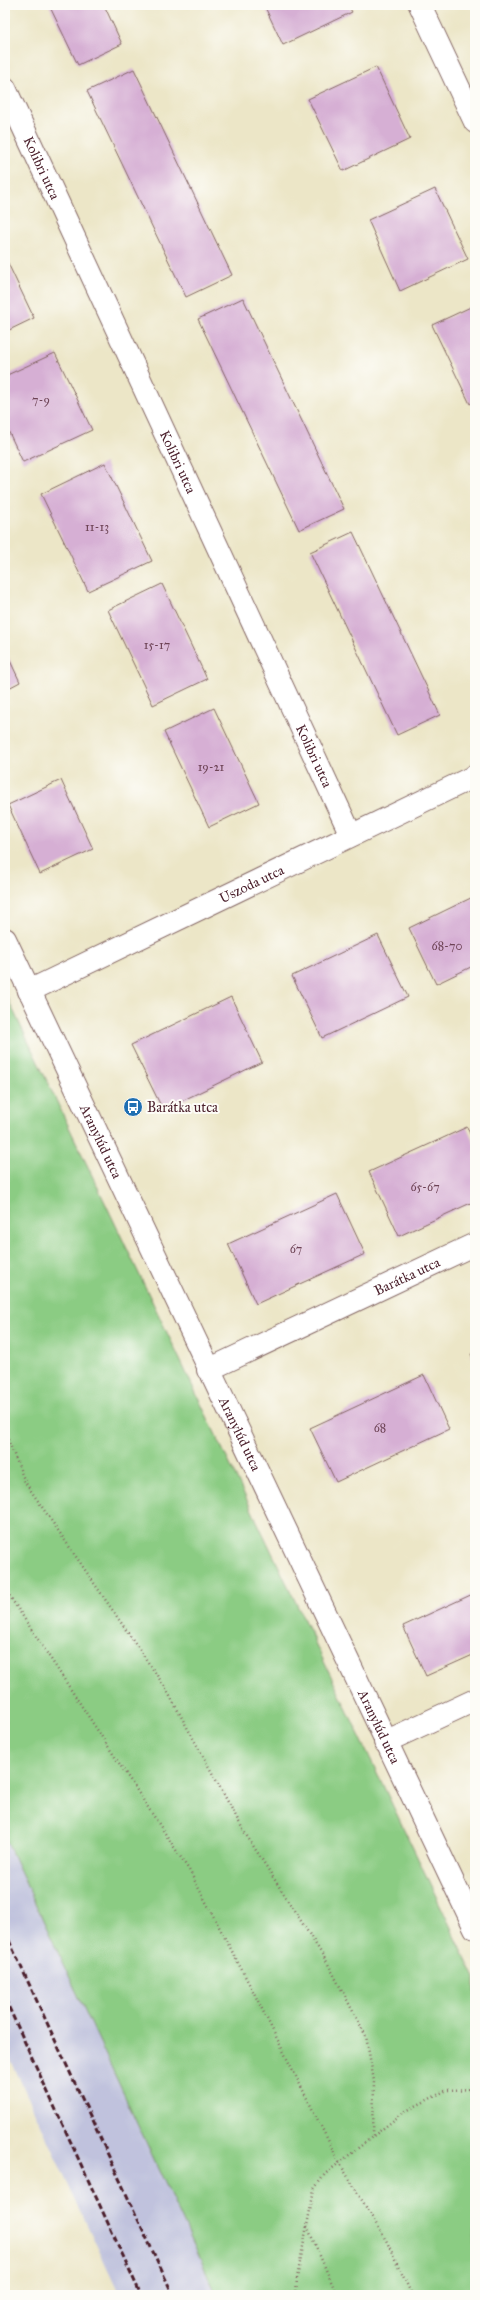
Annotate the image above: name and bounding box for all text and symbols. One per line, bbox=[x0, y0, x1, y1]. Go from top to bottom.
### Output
street label: Kolibri utca bbox=[20, 134, 64, 202]
house number: 7-9 bbox=[32, 393, 50, 407]
street label: Kolibri utca bbox=[156, 428, 200, 496]
house number: 11-13 bbox=[85, 520, 109, 534]
house number: 15-17 bbox=[144, 638, 170, 652]
street label: Kolibri utca bbox=[292, 722, 336, 790]
house number: 19-21 bbox=[198, 760, 225, 774]
street label: Uszoda utca bbox=[216, 861, 287, 907]
house number: 68-70 bbox=[432, 939, 462, 953]
bus stop icon: Barátka utca bbox=[122, 1096, 144, 1118]
place label: Barátka utca bbox=[147, 1099, 218, 1116]
street label: Aranylúd utca bbox=[76, 1101, 126, 1181]
house number: 65-67 bbox=[410, 1180, 440, 1194]
house number: 67 bbox=[290, 1242, 302, 1256]
street label: Barátka utca bbox=[371, 1253, 443, 1299]
street label: Aranylúd utca bbox=[215, 1393, 265, 1474]
house number: 68 bbox=[374, 1421, 386, 1435]
street label: Aranylúd utca bbox=[354, 1686, 404, 1766]

